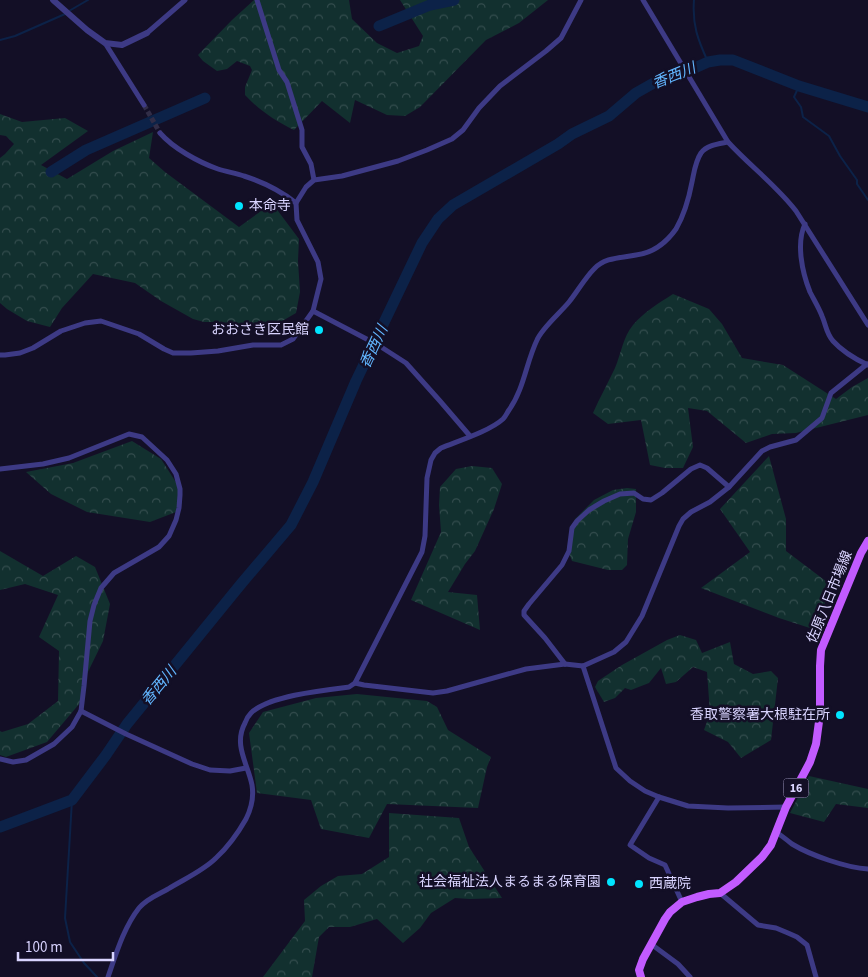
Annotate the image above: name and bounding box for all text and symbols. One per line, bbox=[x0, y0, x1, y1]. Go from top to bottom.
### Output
water label: 香西川 bbox=[649, 57, 701, 94]
place label: 本命寺 bbox=[249, 196, 291, 216]
marker: 本命寺 bbox=[233, 200, 245, 212]
place label: おおさき区民館 bbox=[211, 320, 309, 340]
water label: 香西川 bbox=[355, 320, 394, 372]
marker: おおさき区民館 bbox=[313, 324, 325, 336]
street label: 佐原八日市場線 bbox=[802, 548, 858, 646]
water label: 香西川 bbox=[136, 660, 183, 710]
place label: 香取警察署大根駐在所 bbox=[690, 705, 830, 725]
marker: 香取警察署大根駐在所 bbox=[834, 709, 846, 721]
road number: 16 bbox=[784, 778, 808, 798]
place label: 社会福祉法人まるまる保育園 bbox=[419, 872, 601, 892]
place label: 西蔵院 bbox=[649, 874, 691, 894]
marker: 社会福祉法人まるまる保育園 bbox=[605, 876, 617, 888]
marker: 西蔵院 bbox=[633, 878, 645, 890]
scale bar bbox=[18, 930, 112, 962]
text: 100 m bbox=[25, 937, 63, 958]

